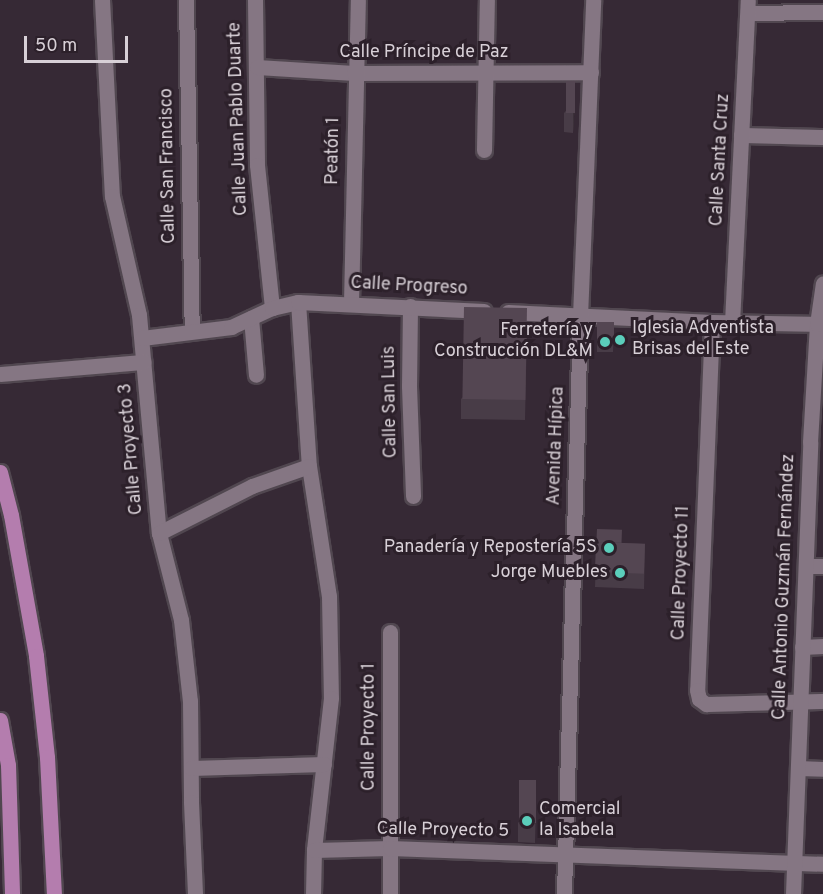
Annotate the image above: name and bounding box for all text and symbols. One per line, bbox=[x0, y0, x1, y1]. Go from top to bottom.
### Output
street label: Calle Juan Pablo Duarte bbox=[225, 22, 253, 216]
scale bar bbox=[27, 24, 130, 62]
text: 50 m bbox=[35, 35, 77, 58]
street label: Calle Príncipe de Paz bbox=[339, 42, 509, 64]
street label: Calle San Francisco bbox=[157, 88, 181, 244]
street label: Calle Santa Cruz bbox=[707, 93, 735, 227]
street label: Peatón 1 bbox=[323, 117, 345, 185]
street label: Calle Progreso bbox=[350, 273, 468, 301]
place label: Iglesia Adventista Brisas del Este bbox=[632, 319, 775, 362]
place label: Ferretería y Construcción DL&M bbox=[434, 321, 593, 364]
marker: Iglesia Adventista Brisas del Este bbox=[613, 333, 627, 347]
marker: Ferretería y Construcción DL&M bbox=[598, 335, 612, 349]
street label: Calle San Luis bbox=[379, 346, 403, 458]
street label: Calle Proyecto 3 bbox=[115, 382, 149, 516]
street label: Avenida Hípica bbox=[544, 386, 570, 506]
street label: Calle Antonio Guzmán Fernández bbox=[770, 453, 800, 721]
street label: Calle Proyecto 11 bbox=[669, 505, 695, 641]
place label: Panadería y Repostería 5S bbox=[384, 537, 597, 559]
marker: Panadería y Repostería 5S bbox=[602, 541, 616, 555]
place label: Jorge Muebles bbox=[491, 562, 608, 584]
marker: Jorge Muebles bbox=[613, 566, 627, 580]
street label: Calle Proyecto 1 bbox=[359, 663, 381, 791]
place label: Comercial la Isabela bbox=[539, 800, 620, 842]
marker: Comercial la Isabela bbox=[520, 814, 534, 828]
street label: Calle Proyecto 5 bbox=[377, 819, 509, 843]

